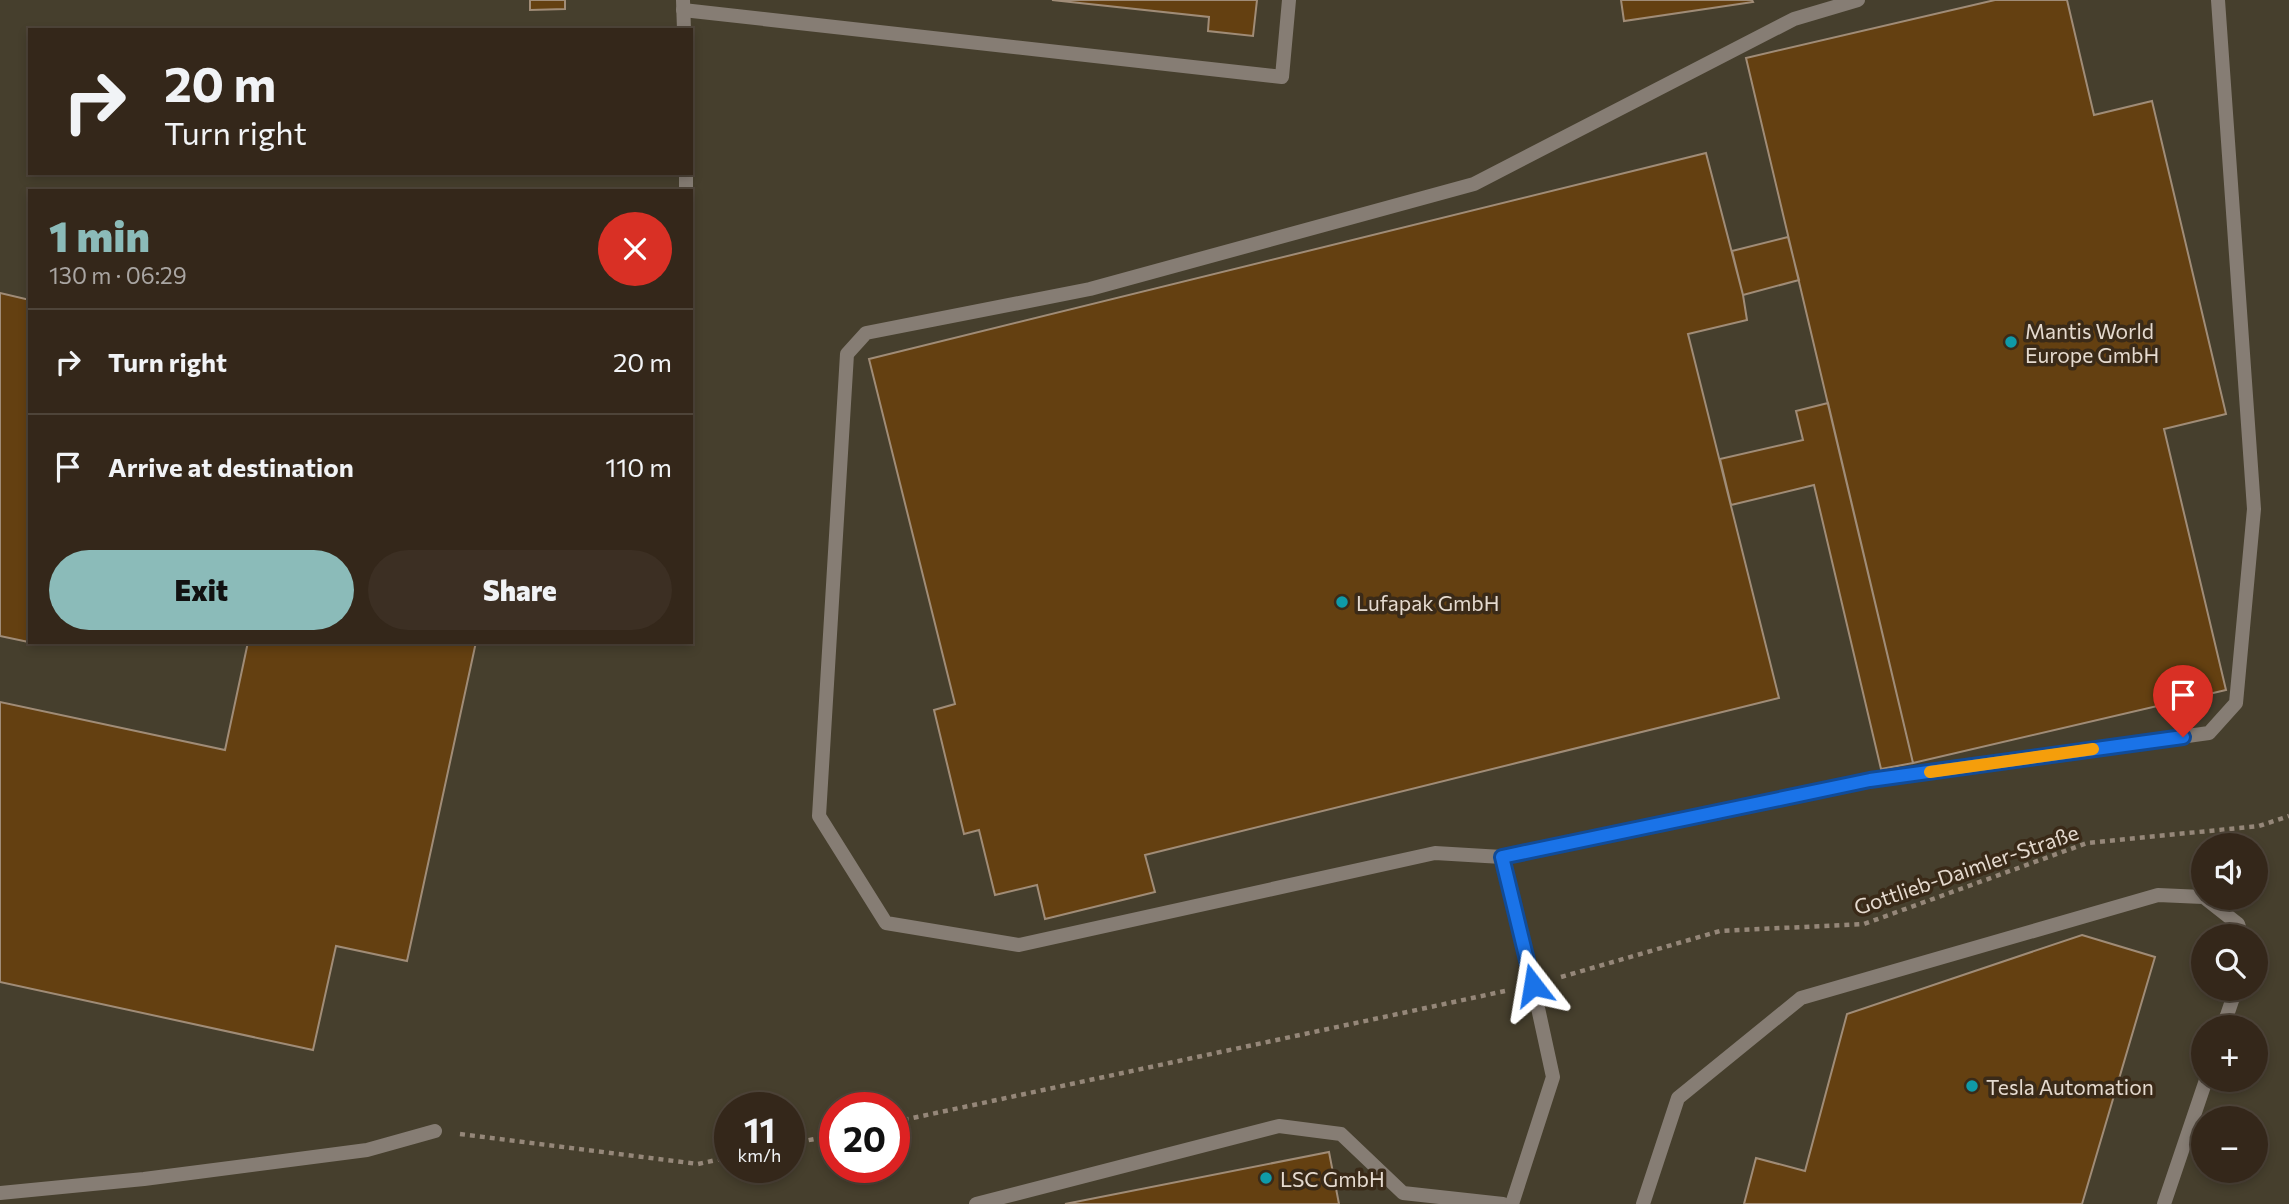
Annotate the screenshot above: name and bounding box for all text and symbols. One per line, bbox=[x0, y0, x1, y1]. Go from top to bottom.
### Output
text: 20 m bbox=[164, 52, 276, 112]
icon: right bbox=[49, 56, 140, 147]
text: Turn right bbox=[164, 112, 307, 152]
text: 1 min bbox=[49, 209, 150, 261]
button: close bbox=[598, 212, 672, 286]
text: 130 m · 06:29 bbox=[49, 261, 187, 289]
place label: Mantis World Europe GmbH bbox=[2025, 318, 2159, 367]
marker: Mantis World Europe GmbH bbox=[2003, 334, 2019, 350]
icon: right bbox=[49, 343, 87, 381]
text: Turn right bbox=[108, 346, 227, 377]
text: 20 m bbox=[613, 346, 672, 377]
icon: arrive bbox=[49, 448, 87, 486]
text: Arrive at destination bbox=[108, 451, 354, 482]
text: 110 m bbox=[605, 451, 672, 482]
button: Exit bbox=[49, 550, 354, 630]
button: Share bbox=[368, 550, 672, 630]
place label: Lufapak GmbH bbox=[1356, 590, 1500, 615]
marker: Lufapak GmbH bbox=[1334, 594, 1350, 610]
pin bbox=[2153, 665, 2213, 737]
icon: arrive bbox=[2164, 676, 2202, 714]
street label: Gottlieb-Daimler-Straße bbox=[1851, 819, 2081, 919]
map controls bbox=[2191, 833, 2268, 1183]
button: sound bbox=[2191, 833, 2268, 910]
button: search bbox=[2191, 924, 2268, 1001]
position arrow bbox=[1496, 948, 1570, 1022]
button: + bbox=[2191, 1015, 2268, 1092]
place label: Tesla Automation bbox=[1986, 1074, 2154, 1099]
marker: Tesla Automation bbox=[1964, 1078, 1980, 1094]
speed limit sign: 20 bbox=[819, 1092, 910, 1183]
button: − bbox=[2191, 1106, 2268, 1183]
text: 11 bbox=[744, 1107, 775, 1150]
text: km/h bbox=[738, 1144, 781, 1166]
place label: LSC GmbH bbox=[1280, 1166, 1385, 1191]
marker: LSC GmbH bbox=[1258, 1170, 1274, 1186]

